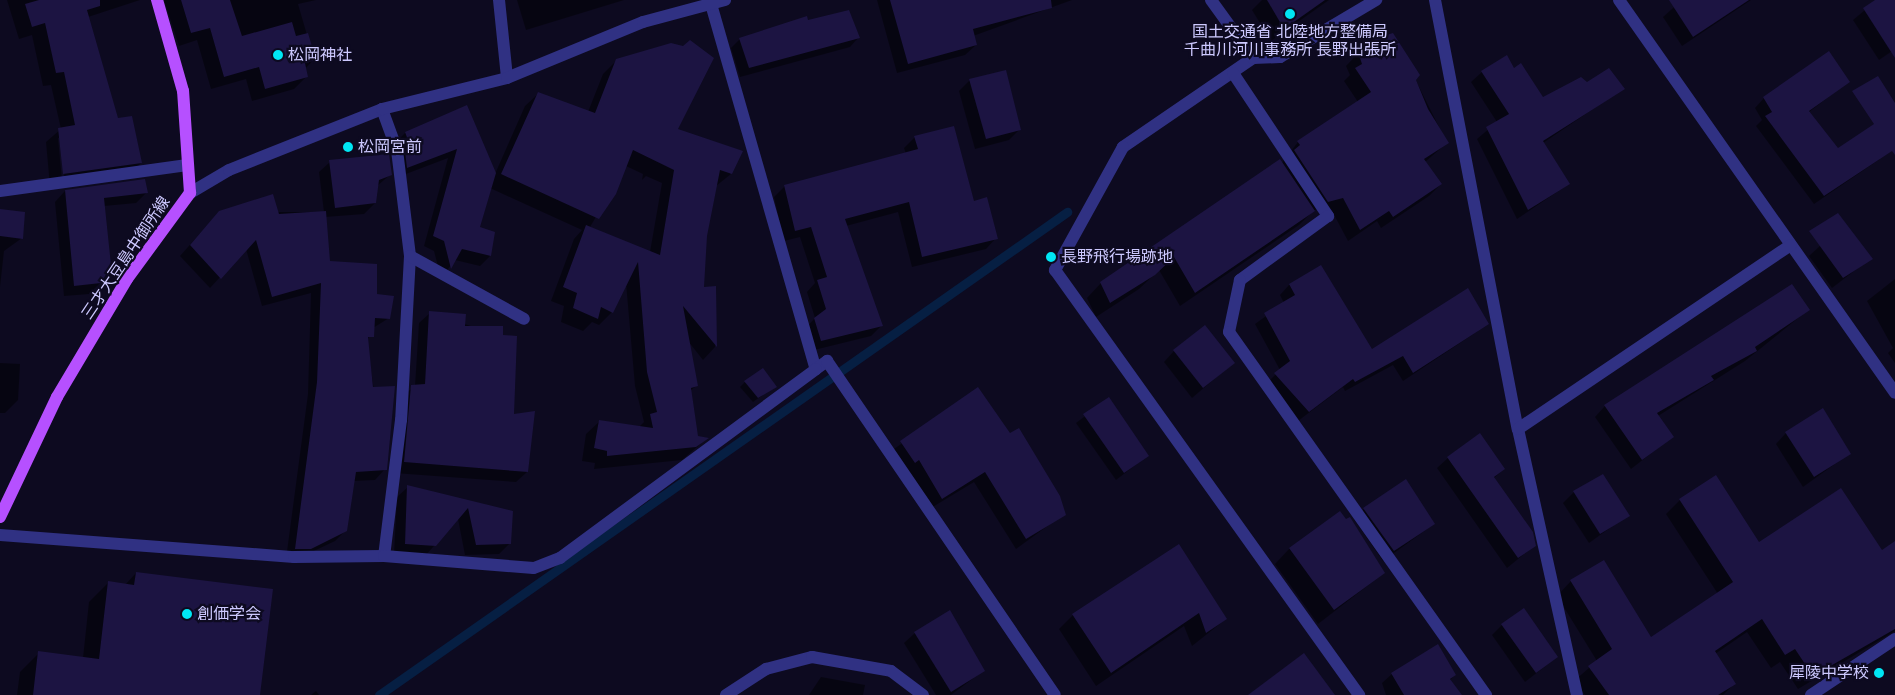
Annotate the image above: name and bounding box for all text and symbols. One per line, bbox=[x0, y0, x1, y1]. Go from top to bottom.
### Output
marker: 国土交通省 北陸地方整備局 千曲川河川事務所 長野出張所 bbox=[1284, 8, 1296, 20]
place label: 国土交通省 北陸地方整備局 千曲川河川事務所 長野出張所 bbox=[1184, 22, 1396, 60]
place label: 松岡神社 bbox=[288, 45, 352, 65]
marker: 松岡神社 bbox=[272, 49, 284, 61]
place label: 松岡宮前 bbox=[358, 137, 422, 157]
marker: 松岡宮前 bbox=[342, 141, 354, 153]
street label: 三才大豆島中御所線 bbox=[78, 193, 174, 323]
place label: 長野飛行場跡地 bbox=[1061, 247, 1173, 267]
marker: 長野飛行場跡地 bbox=[1045, 251, 1057, 263]
place label: 創価学会 bbox=[197, 604, 261, 624]
marker: 創価学会 bbox=[181, 608, 193, 620]
place label: 犀陵中学校 bbox=[1789, 663, 1869, 683]
marker: 犀陵中学校 bbox=[1873, 667, 1885, 679]

